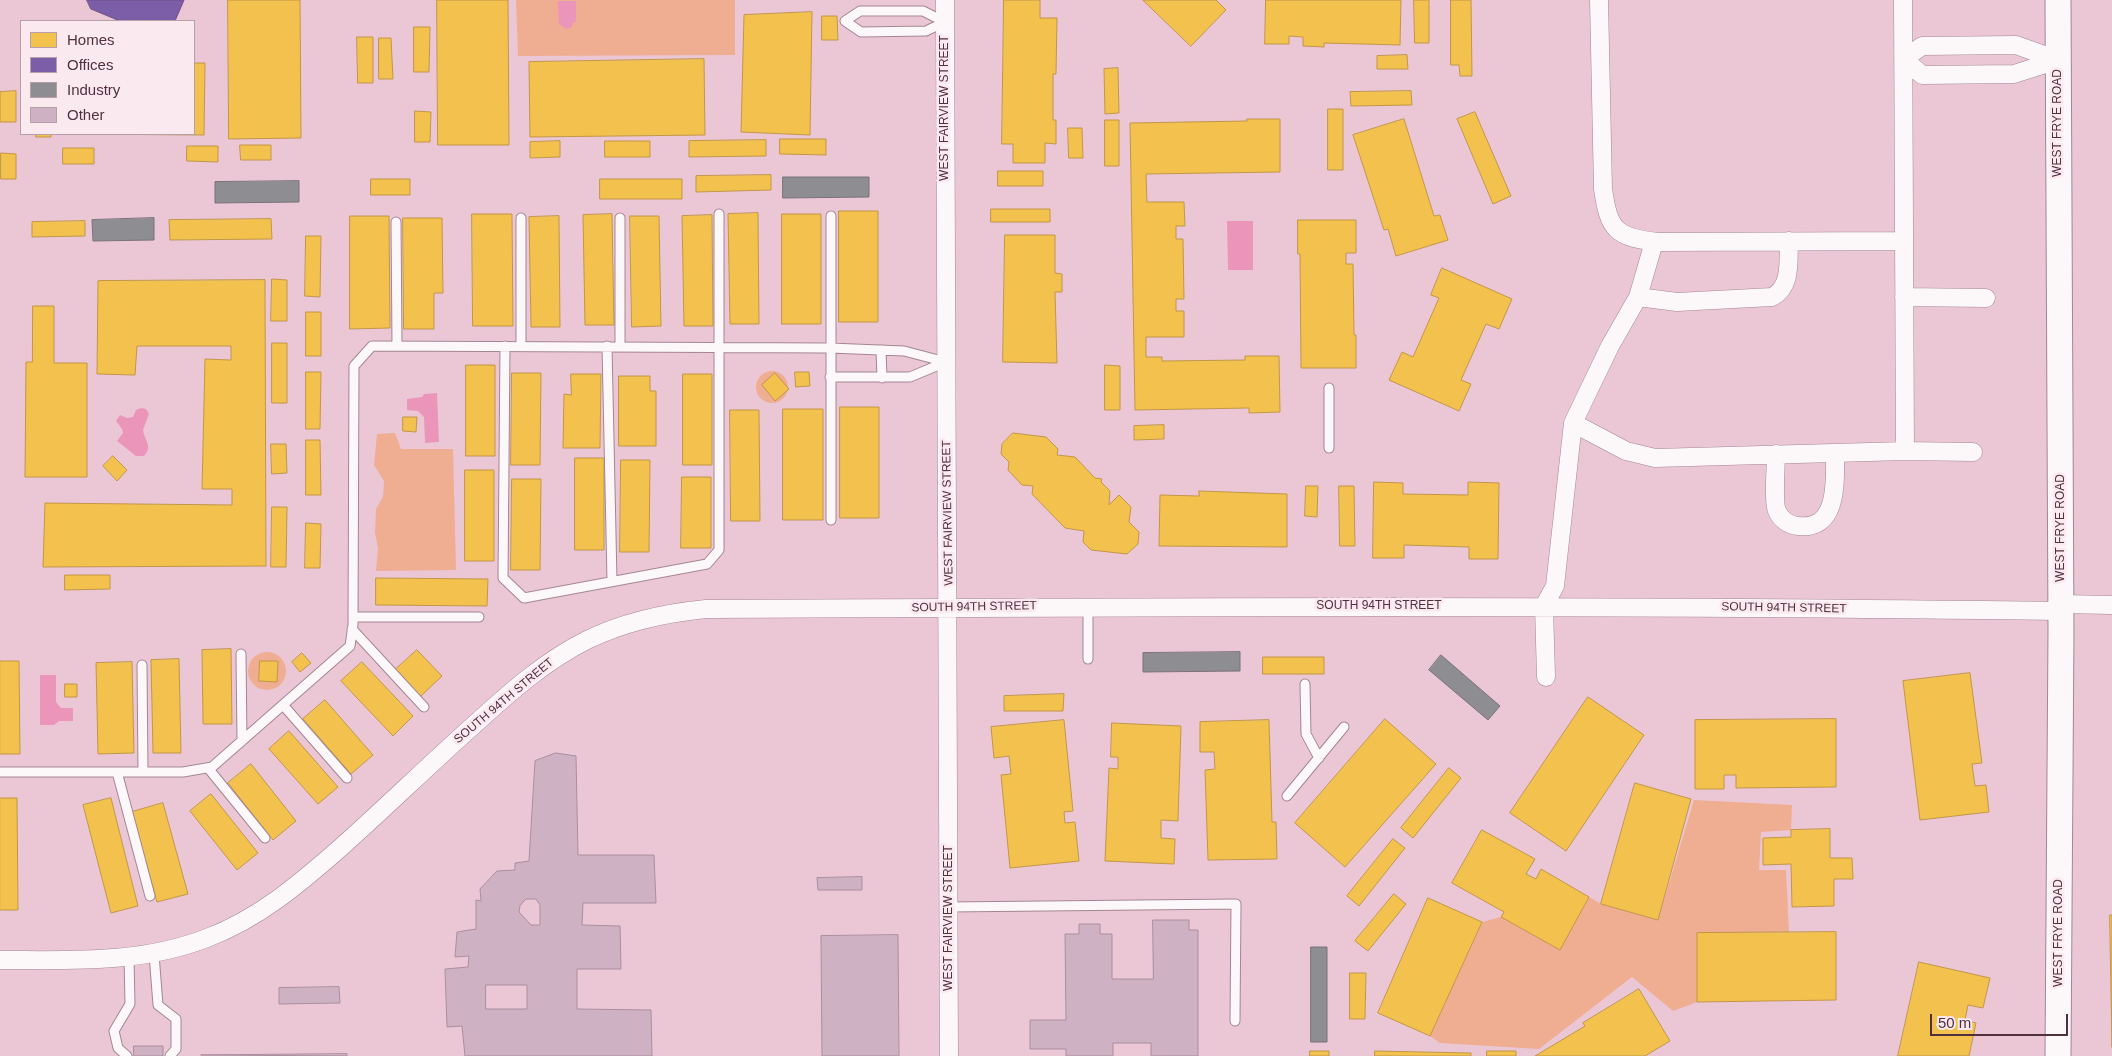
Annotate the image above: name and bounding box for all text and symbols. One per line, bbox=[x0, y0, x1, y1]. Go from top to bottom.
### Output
legend bbox=[20, 20, 195, 135]
text: Homes bbox=[67, 31, 115, 48]
street label: WEST FAIRVIEW STREET bbox=[938, 35, 952, 181]
text: Offices bbox=[67, 56, 113, 73]
street label: WEST FRYE ROAD bbox=[2051, 69, 2065, 177]
text: Industry bbox=[67, 81, 120, 98]
text: Other bbox=[67, 106, 105, 123]
street label: WEST FAIRVIEW STREET bbox=[940, 440, 956, 586]
street label: WEST FRYE ROAD bbox=[2054, 474, 2068, 582]
street label: SOUTH 94TH STREET bbox=[911, 599, 1037, 615]
street label: SOUTH 94TH STREET bbox=[1316, 599, 1442, 613]
street label: SOUTH 94TH STREET bbox=[1721, 600, 1847, 616]
street label: SOUTH 94TH STREET bbox=[451, 655, 557, 747]
street label: WEST FAIRVIEW STREET bbox=[942, 845, 956, 991]
street label: WEST FRYE ROAD bbox=[2052, 879, 2066, 987]
scale bar bbox=[1932, 1004, 2070, 1036]
text: 50 m bbox=[1938, 1014, 1971, 1031]

